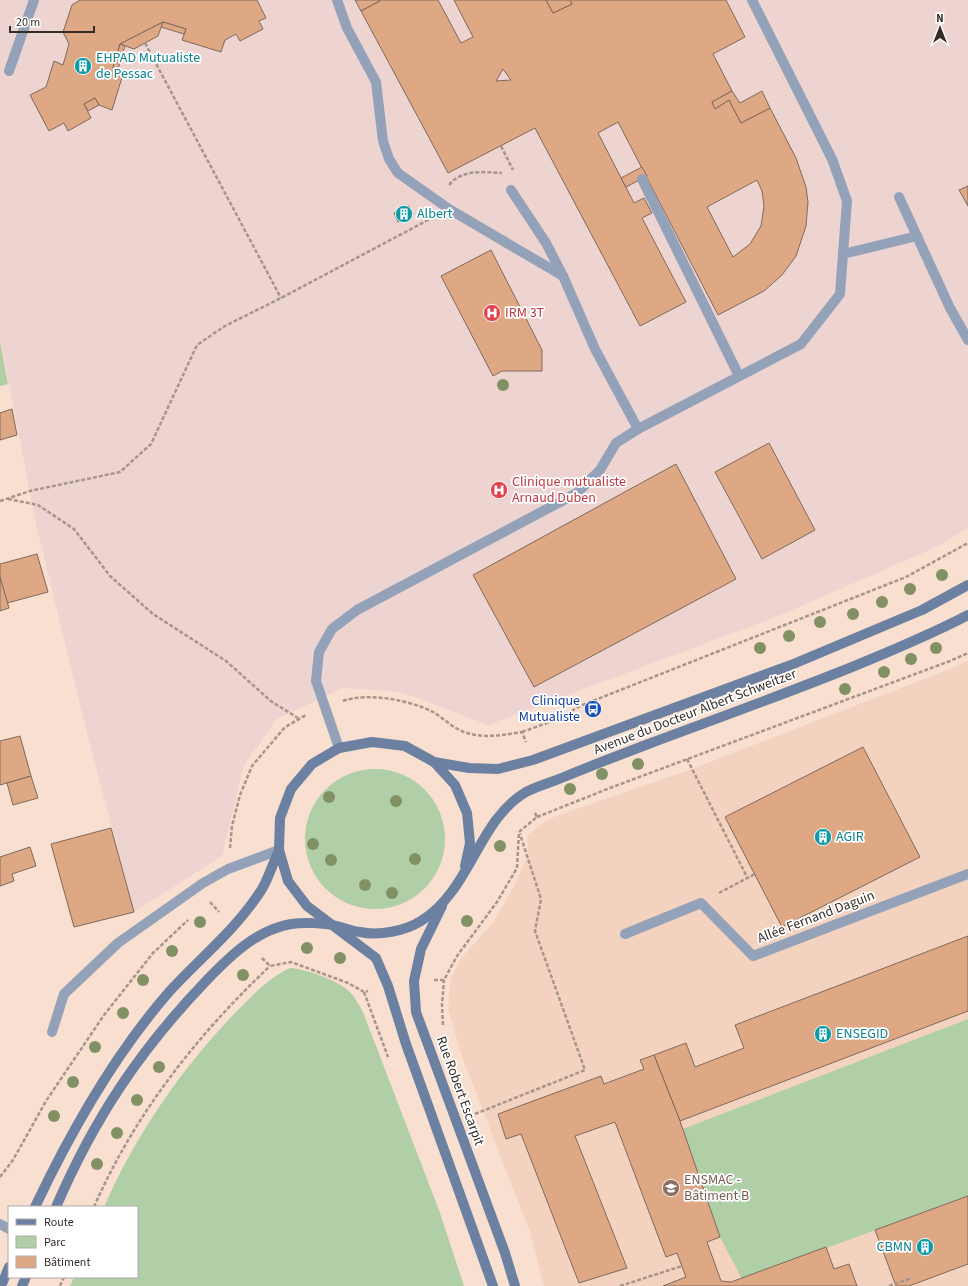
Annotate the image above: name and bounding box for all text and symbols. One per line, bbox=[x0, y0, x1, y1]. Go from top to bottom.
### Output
scale bar bbox=[10, 8, 94, 34]
north arrow bbox=[920, 8, 960, 48]
text: N bbox=[936, 11, 944, 26]
text: 20 m bbox=[16, 14, 40, 31]
place label: EHPAD Mutualiste de Pessac bbox=[96, 48, 200, 84]
building icon: EHPAD Mutualiste de Pessac bbox=[73, 56, 93, 76]
building icon: Albert bbox=[394, 204, 414, 224]
place label: Albert bbox=[417, 204, 453, 224]
hospital icon: IRM 3T bbox=[482, 303, 502, 323]
place label: IRM 3T bbox=[505, 303, 545, 323]
place label: Clinique mutualiste Arnaud Duben bbox=[512, 472, 626, 508]
hospital icon: Clinique mutualiste Arnaud Duben bbox=[489, 480, 509, 500]
street label: Avenue du Docteur Albert Schweitzer bbox=[591, 664, 799, 760]
place label: Clinique Mutualiste bbox=[519, 691, 580, 727]
bus stop icon: Clinique Mutualiste bbox=[583, 699, 603, 719]
building icon: AGIR bbox=[813, 827, 833, 847]
place label: AGIR bbox=[836, 827, 864, 847]
street label: Allée Fernand Daguin bbox=[754, 885, 878, 949]
building icon: ENSEGID bbox=[813, 1024, 833, 1044]
place label: ENSEGID bbox=[836, 1024, 888, 1044]
street label: Rue Robert Escarpit bbox=[431, 1033, 489, 1149]
place label: ENSMAC - Bâtiment B bbox=[684, 1170, 749, 1206]
school or university icon: ENSMAC - Bâtiment B bbox=[661, 1178, 681, 1198]
legend bbox=[8, 1206, 138, 1278]
text: Route bbox=[44, 1214, 74, 1231]
text: Parc bbox=[44, 1234, 66, 1251]
place label: CBMN bbox=[877, 1237, 912, 1257]
building icon: CBMN bbox=[915, 1237, 935, 1257]
text: Bâtiment bbox=[44, 1254, 90, 1271]

